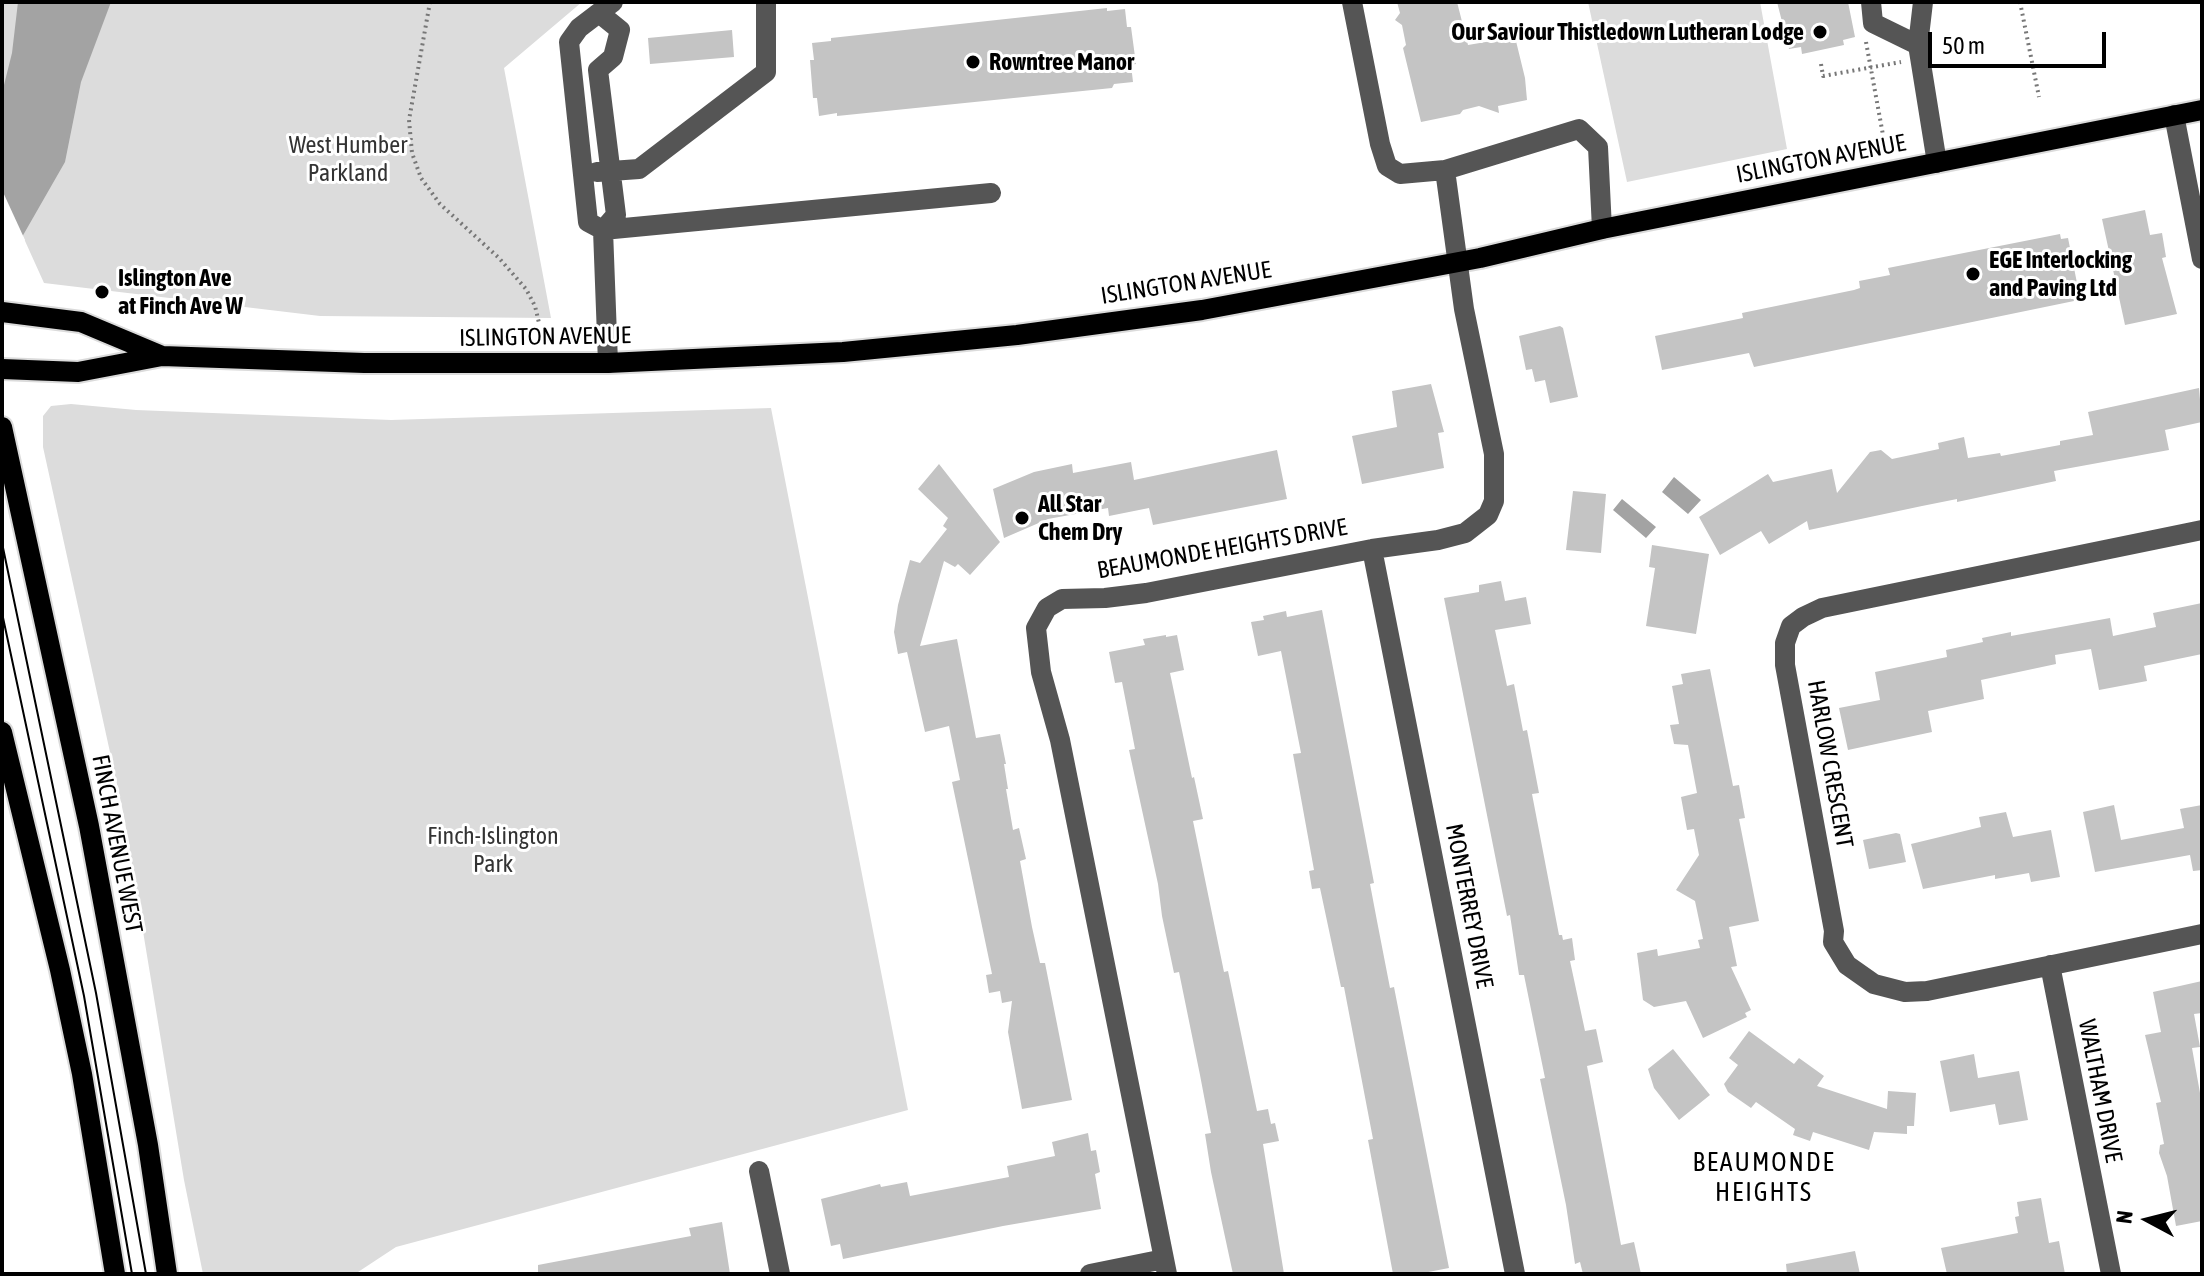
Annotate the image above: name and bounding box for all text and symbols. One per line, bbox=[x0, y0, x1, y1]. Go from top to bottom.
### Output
scale bar bbox=[1932, 16, 2110, 66]
place label: Our Saviour Thistledown Lutheran Lodge bbox=[1451, 18, 1804, 46]
marker: Our Saviour Thistledown Lutheran Lodge bbox=[1811, 23, 1829, 41]
text: 50 m bbox=[1942, 32, 1985, 59]
place label: Rowntree Manor bbox=[989, 48, 1134, 76]
marker: Rowntree Manor bbox=[964, 53, 982, 71]
street label: ISLINGTON AVENUE bbox=[1734, 128, 1908, 190]
park label: West Humber Parkland bbox=[289, 131, 407, 187]
place label: EGE Interlocking and Paving Ltd bbox=[1989, 246, 2132, 302]
street label: ISLINGTON AVENUE bbox=[1099, 255, 1273, 311]
place label: Islington Ave at Finch Ave W bbox=[118, 264, 243, 320]
marker: EGE Interlocking and Paving Ltd bbox=[1964, 265, 1982, 283]
marker: Islington Ave at Finch Ave W bbox=[93, 283, 111, 301]
street label: ISLINGTON AVENUE bbox=[459, 321, 631, 353]
place label: All Star Chem Dry bbox=[1038, 490, 1122, 546]
marker: All Star Chem Dry bbox=[1013, 509, 1031, 527]
street label: BEAUMONDE HEIGHTS DRIVE bbox=[1095, 513, 1349, 585]
street label: HARLOW CRESCENT bbox=[1801, 678, 1859, 850]
street label: FINCH AVENUE WEST bbox=[86, 752, 148, 936]
street label: MONTERREY DRIVE bbox=[1439, 821, 1499, 991]
park label: Finch-Islington Park bbox=[427, 822, 559, 878]
street label: WALTHAM DRIVE bbox=[2072, 1017, 2128, 1165]
district label: BEAUMONDE HEIGHTS bbox=[1692, 1147, 1836, 1208]
north arrow bbox=[2108, 1180, 2188, 1260]
text: N bbox=[2110, 1209, 2138, 1225]

